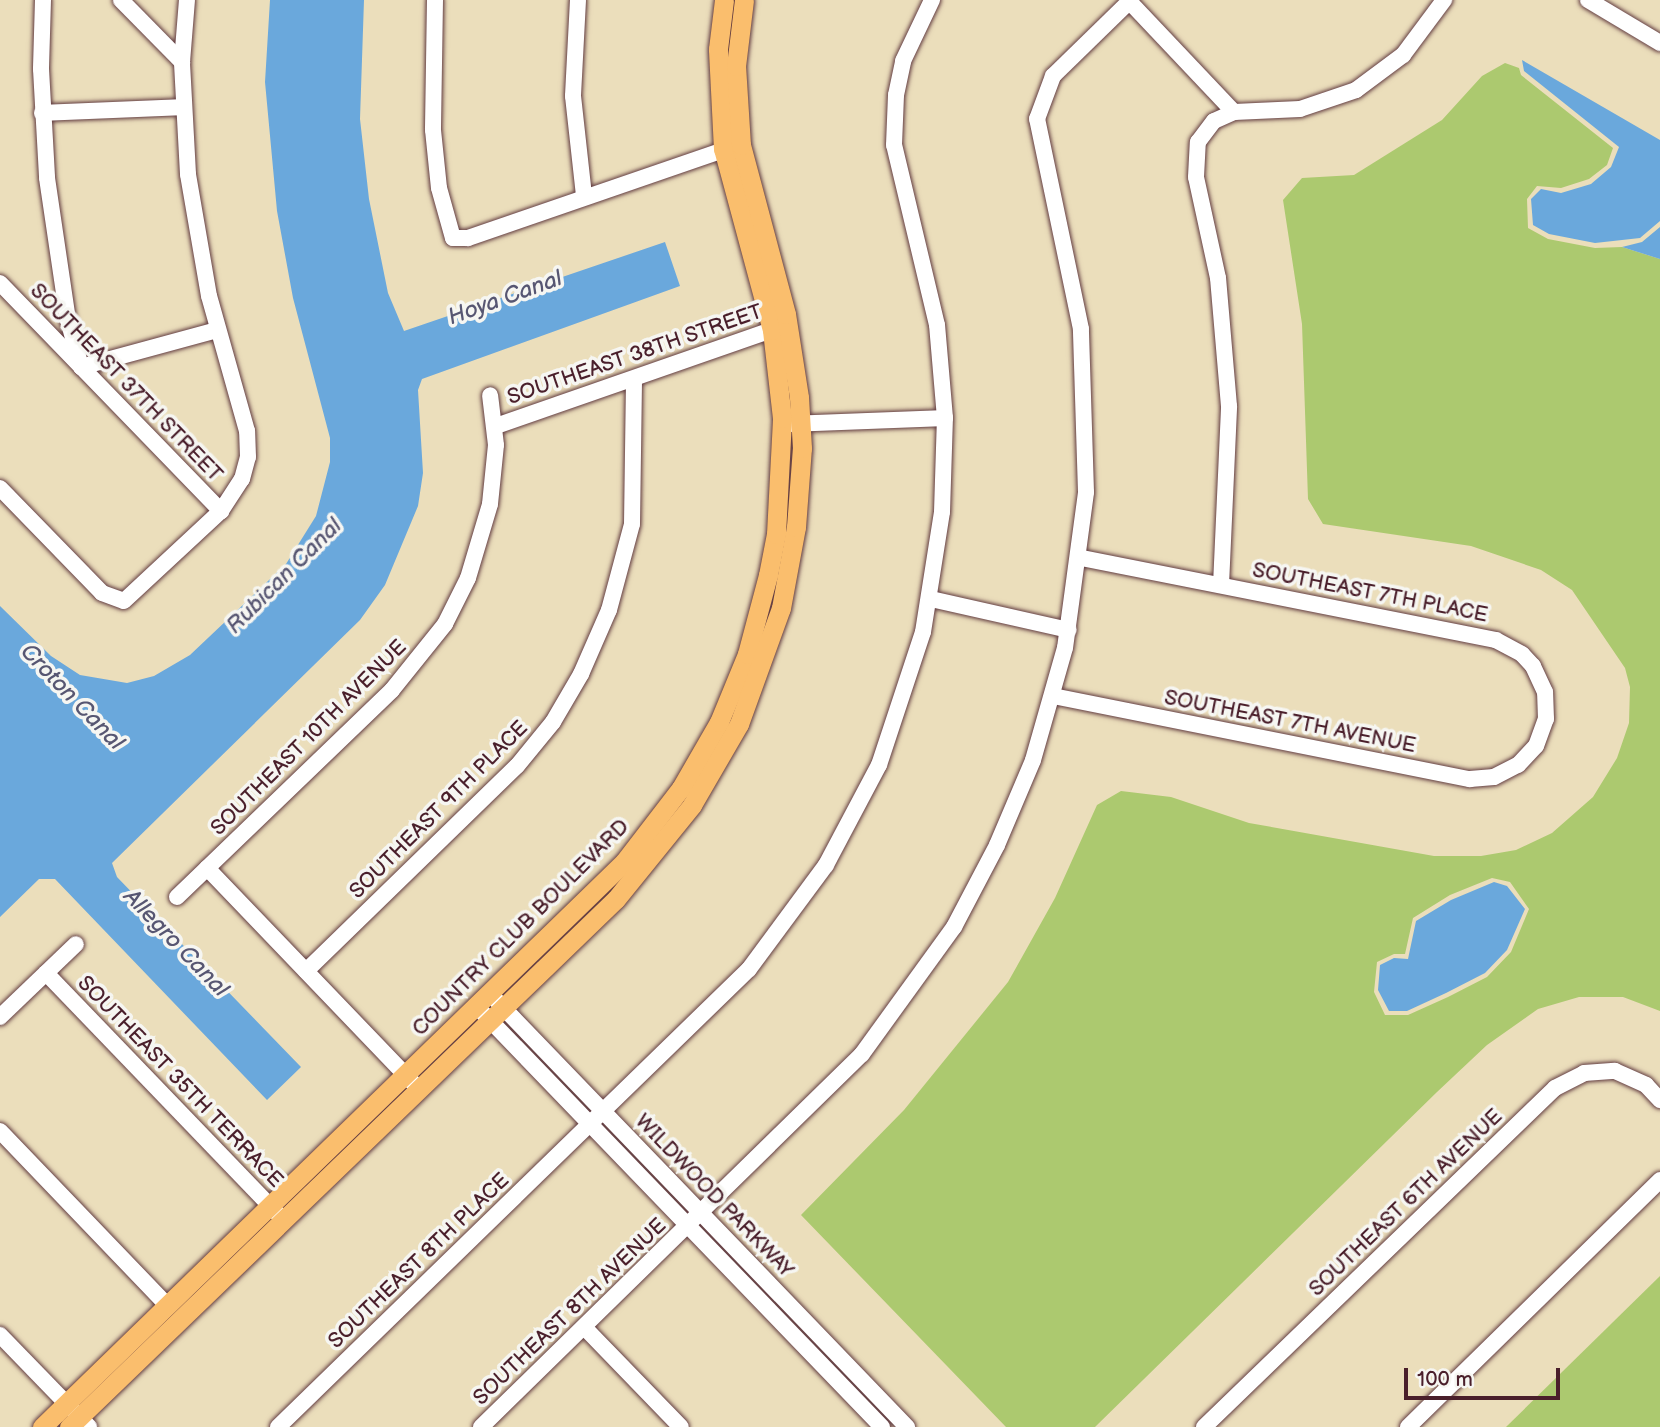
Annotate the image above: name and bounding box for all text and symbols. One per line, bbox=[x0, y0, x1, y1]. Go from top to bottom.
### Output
water label: Hoya Canal bbox=[444, 265, 566, 331]
street label: SOUTHEAST 37TH STREET bbox=[24, 278, 228, 488]
street label: SOUTHEAST 38TH STREET bbox=[504, 299, 766, 411]
water label: Rubican Canal bbox=[221, 513, 347, 639]
street label: SOUTHEAST 7TH PLACE bbox=[1250, 558, 1490, 628]
street label: SOUTHEAST 10TH AVENUE bbox=[206, 635, 412, 841]
water label: Croton Canal bbox=[14, 638, 130, 756]
street label: SOUTHEAST 7TH AVENUE bbox=[1162, 685, 1418, 759]
street label: SOUTHEAST 9TH PLACE bbox=[345, 716, 533, 904]
street label: COUNTRY CLUB BOULEVARD bbox=[407, 814, 635, 1042]
water label: Allegro Canal bbox=[118, 883, 234, 1003]
street label: SOUTHEAST 35TH TERRACE bbox=[72, 971, 288, 1193]
street label: SOUTHEAST 6TH AVENUE bbox=[1304, 1104, 1508, 1302]
street label: WILDWOOD PARKWAY bbox=[629, 1109, 799, 1283]
street label: SOUTHEAST 8TH PLACE bbox=[323, 1168, 515, 1354]
street label: SOUTHEAST 8TH AVENUE bbox=[468, 1213, 672, 1411]
scale bar bbox=[1408, 1354, 1564, 1398]
text: 100 m bbox=[1417, 1367, 1473, 1392]

